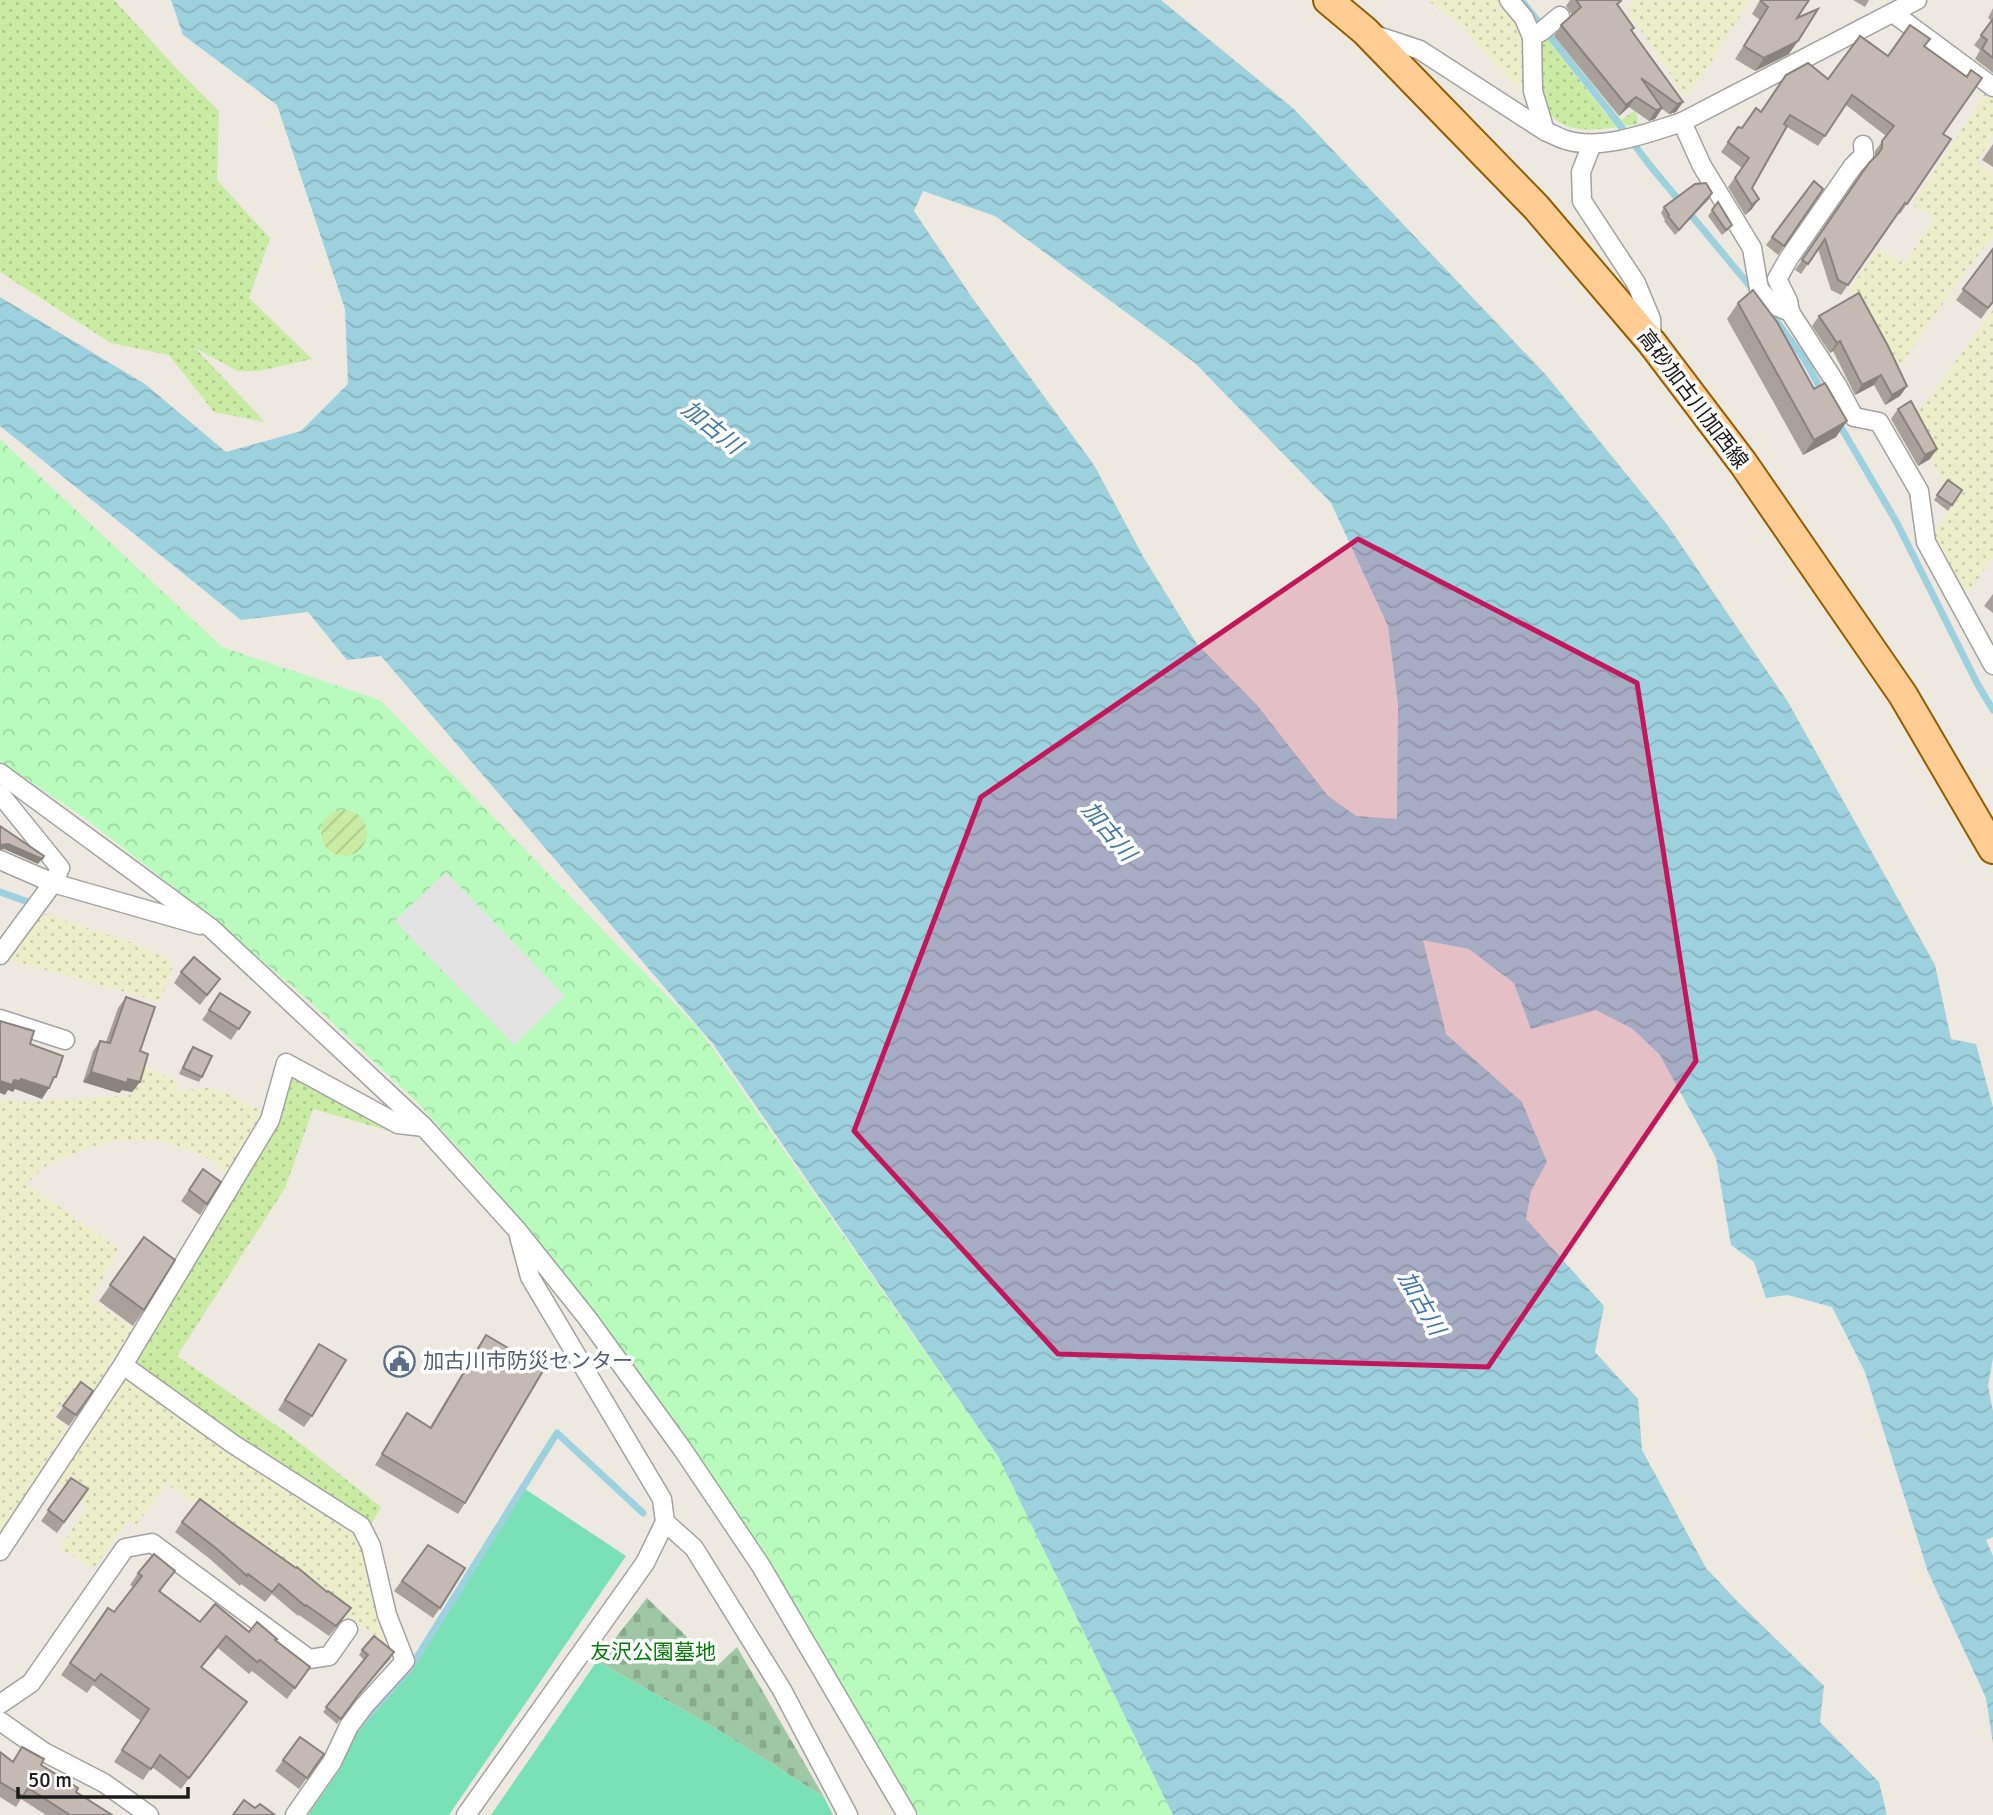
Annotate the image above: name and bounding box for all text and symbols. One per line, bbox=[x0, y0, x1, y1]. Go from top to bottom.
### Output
street label: 高砂加古川加西線 bbox=[1632, 324, 1754, 474]
water label: 加古川 bbox=[676, 394, 750, 462]
water label: 加古川 bbox=[1075, 796, 1144, 869]
water label: 加古川 bbox=[1392, 1266, 1453, 1343]
public building icon: 加古川市防災センター bbox=[383, 1344, 417, 1378]
place label: 加古川市防災センター bbox=[423, 1348, 633, 1374]
park label: 友沢公園墓地 bbox=[590, 1639, 716, 1665]
scale bar bbox=[18, 1756, 187, 1800]
text: 50 m bbox=[28, 1767, 72, 1793]

